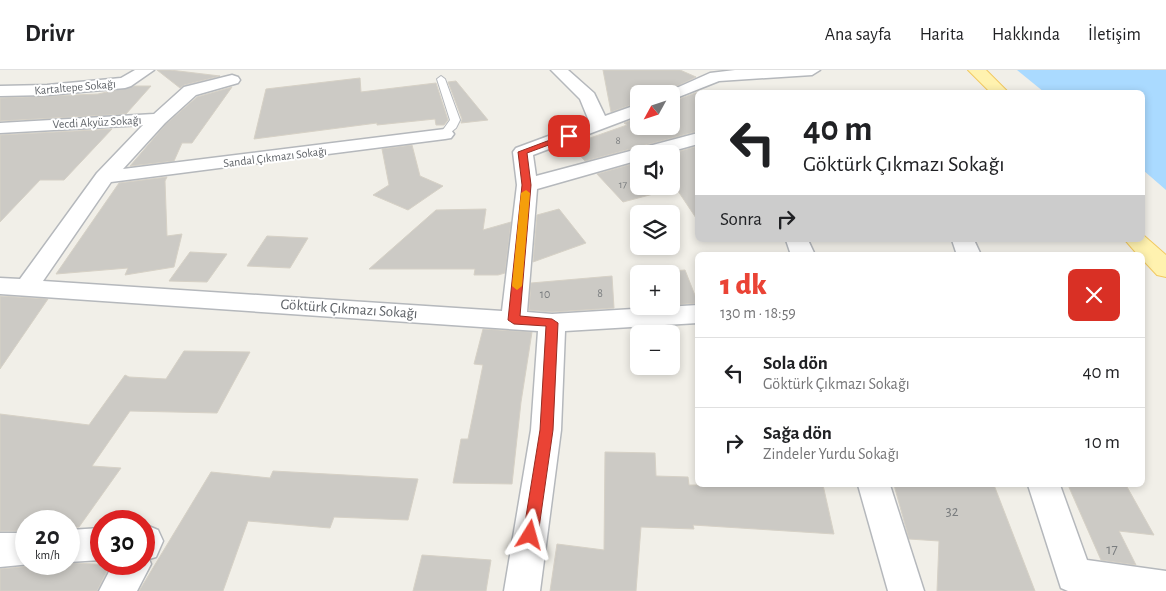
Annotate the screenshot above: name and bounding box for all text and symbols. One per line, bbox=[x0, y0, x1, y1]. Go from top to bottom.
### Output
text: Drivr bbox=[25, 22, 74, 46]
text: Ana sayfa bbox=[825, 26, 892, 44]
text: Harita bbox=[920, 26, 964, 44]
text: Hakkında bbox=[992, 26, 1060, 44]
text: İletişim bbox=[1088, 26, 1141, 44]
street label: Kartaltepe Sokağı bbox=[34, 77, 116, 97]
north arrow bbox=[630, 85, 680, 135]
map controls bbox=[630, 85, 680, 375]
icon: left bbox=[720, 110, 785, 175]
text: 40 m bbox=[803, 112, 872, 147]
street label: Vecdi Akyüz Sokağı bbox=[52, 114, 142, 131]
pin bbox=[548, 115, 590, 157]
icon: arrive bbox=[555, 122, 583, 150]
house number: 8 bbox=[615, 135, 621, 146]
street label: Sandal Çıkmazı Sokağı bbox=[223, 145, 327, 169]
button: sound bbox=[630, 145, 680, 195]
text: Göktürk Çıkmazı Sokağı bbox=[803, 153, 1005, 175]
house number: 17 bbox=[619, 179, 628, 190]
button: layers bbox=[630, 205, 680, 255]
icon: right bbox=[772, 205, 800, 233]
text: Sonra bbox=[720, 210, 762, 229]
button: + bbox=[630, 265, 680, 315]
button: close bbox=[1068, 269, 1120, 321]
text: 1 dk bbox=[720, 270, 767, 300]
house number: 8 bbox=[597, 287, 603, 299]
house number: 10 bbox=[540, 288, 550, 300]
street label: Göktürk Çıkmazı Sokağı bbox=[280, 297, 418, 321]
text: 130 m · 18:59 bbox=[720, 305, 796, 321]
button: − bbox=[630, 325, 680, 375]
text: Sola dön bbox=[763, 354, 828, 373]
icon: left bbox=[720, 359, 748, 387]
text: 40 m bbox=[1082, 363, 1120, 382]
text: Göktürk Çıkmazı Sokağı bbox=[763, 376, 910, 392]
text: Sağa dön bbox=[763, 424, 832, 443]
icon: right bbox=[720, 429, 748, 457]
text: 10 m bbox=[1085, 433, 1120, 452]
text: Zindeler Yurdu Sokağı bbox=[763, 446, 899, 462]
house number: 32 bbox=[945, 504, 959, 519]
position arrow bbox=[503, 508, 555, 560]
speed limit sign: 30 bbox=[90, 510, 155, 575]
text: 20 bbox=[35, 524, 60, 549]
house number: 17 bbox=[1106, 542, 1118, 557]
text: km/h bbox=[35, 549, 60, 561]

